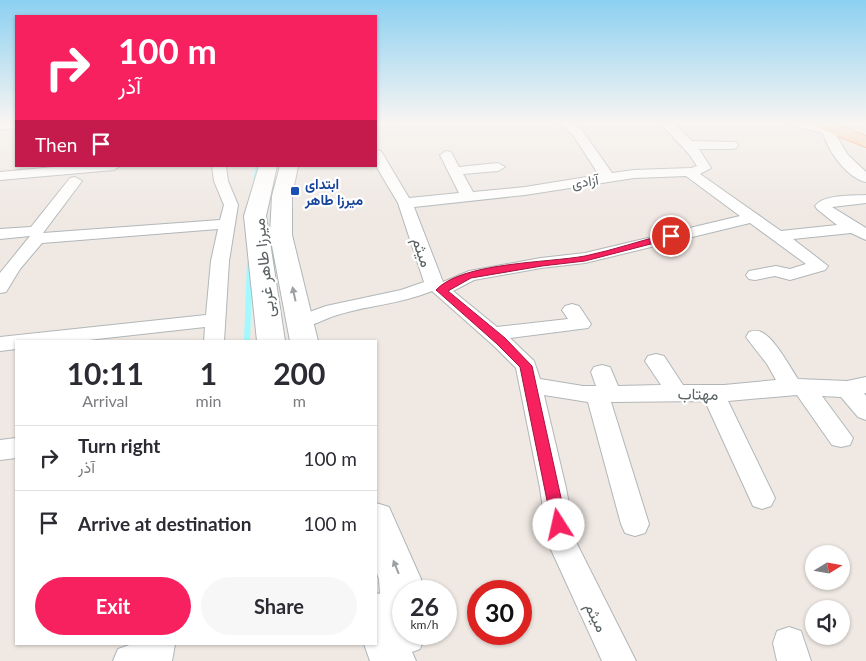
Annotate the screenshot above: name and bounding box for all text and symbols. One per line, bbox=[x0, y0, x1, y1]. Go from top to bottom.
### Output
text: 100 m bbox=[118, 29, 217, 71]
icon: right bbox=[35, 35, 100, 100]
text: آذر bbox=[118, 72, 141, 99]
icon: arrive bbox=[87, 130, 115, 158]
text: Then bbox=[35, 133, 77, 156]
street label: آزادی bbox=[570, 170, 602, 192]
place label: ابتدای میرزا طاهر bbox=[304, 175, 364, 209]
marker: ابتدای میرزا طاهر bbox=[289, 185, 301, 197]
pin bbox=[650, 215, 692, 257]
street label: میرزا طاهر غربی bbox=[248, 217, 280, 319]
icon: arrive bbox=[657, 222, 685, 250]
street label: میثم bbox=[407, 235, 437, 270]
one-way arrow bbox=[289, 285, 297, 301]
text: 10:11 bbox=[67, 355, 144, 391]
text: 1 bbox=[200, 355, 217, 391]
text: 200 bbox=[273, 355, 325, 391]
street label: مهتاب bbox=[677, 383, 719, 405]
text: Arrival bbox=[82, 391, 128, 410]
text: min bbox=[196, 391, 222, 410]
text: m bbox=[293, 391, 306, 410]
text: Turn right bbox=[78, 434, 160, 457]
icon: right bbox=[35, 444, 63, 472]
text: 100 m bbox=[303, 447, 357, 470]
text: آذر bbox=[78, 457, 95, 476]
position arrow bbox=[532, 498, 584, 550]
icon: arrive bbox=[35, 509, 63, 537]
text: Arrive at destination bbox=[78, 512, 251, 535]
text: 100 m bbox=[303, 512, 357, 535]
north arrow bbox=[805, 545, 850, 590]
map controls bbox=[805, 545, 850, 645]
one-way arrow bbox=[391, 560, 399, 574]
button: Exit bbox=[35, 577, 191, 635]
button: Share bbox=[201, 577, 357, 635]
speed limit sign: 30 bbox=[467, 580, 532, 645]
text: 26 bbox=[410, 591, 439, 621]
street label: میثم bbox=[580, 599, 612, 636]
button: sound bbox=[805, 600, 850, 645]
text: km/h bbox=[410, 617, 439, 632]

